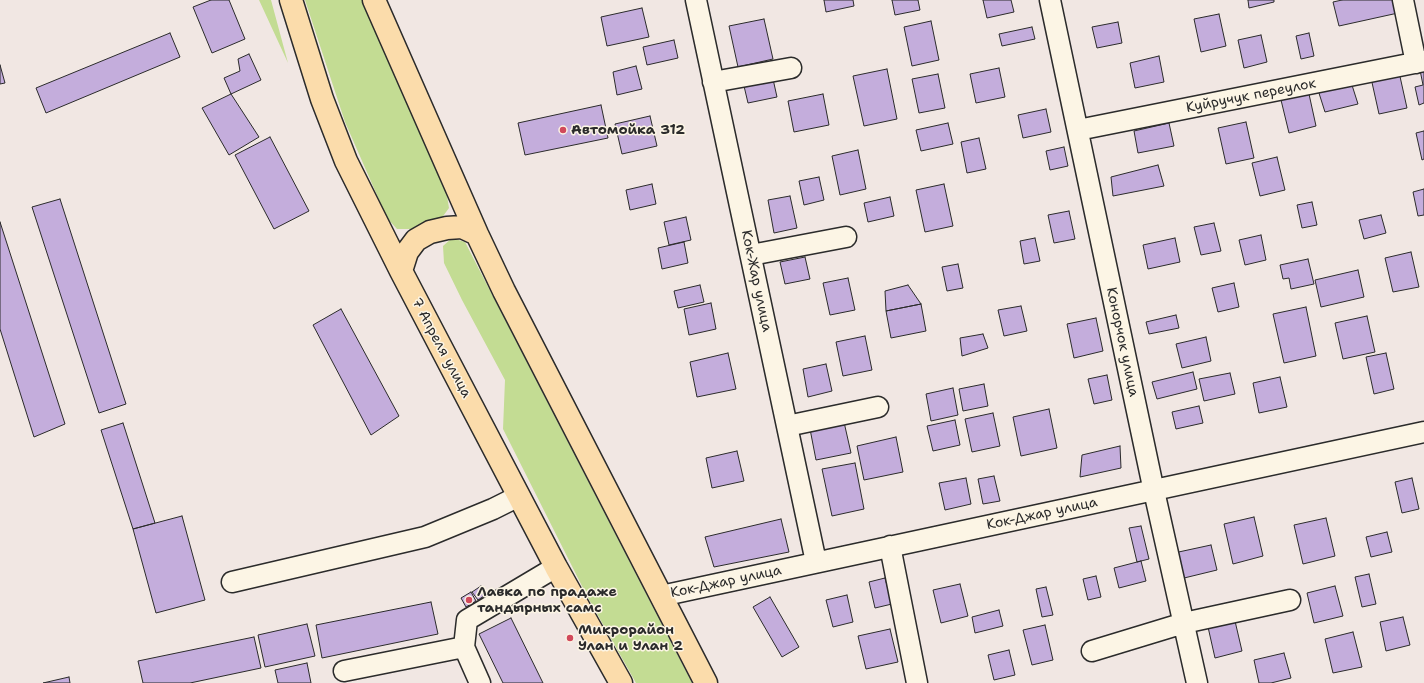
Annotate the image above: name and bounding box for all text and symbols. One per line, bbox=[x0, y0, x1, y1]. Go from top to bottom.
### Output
street label: Куйручук переулок bbox=[1185, 75, 1317, 117]
place label: Автомойка 312 bbox=[571, 122, 685, 138]
marker: Автомойка 312 bbox=[558, 125, 568, 135]
street label: Кок-Жар улица bbox=[737, 228, 775, 334]
street label: Конорчок улица bbox=[1102, 286, 1142, 398]
street label: 7 Апреля улица bbox=[408, 295, 474, 401]
street label: Кок-Джар улица bbox=[985, 494, 1099, 534]
street label: Кок-Джар улица bbox=[669, 562, 783, 602]
place label: Лавка по прадаже тандырных самс bbox=[477, 584, 617, 616]
marker: Лавка по прадаже тандырных самс bbox=[464, 595, 474, 605]
place label: Микрорайон Улан и Улан 2 bbox=[578, 622, 683, 654]
marker: Микрорайон Улан и Улан 2 bbox=[565, 633, 575, 643]

